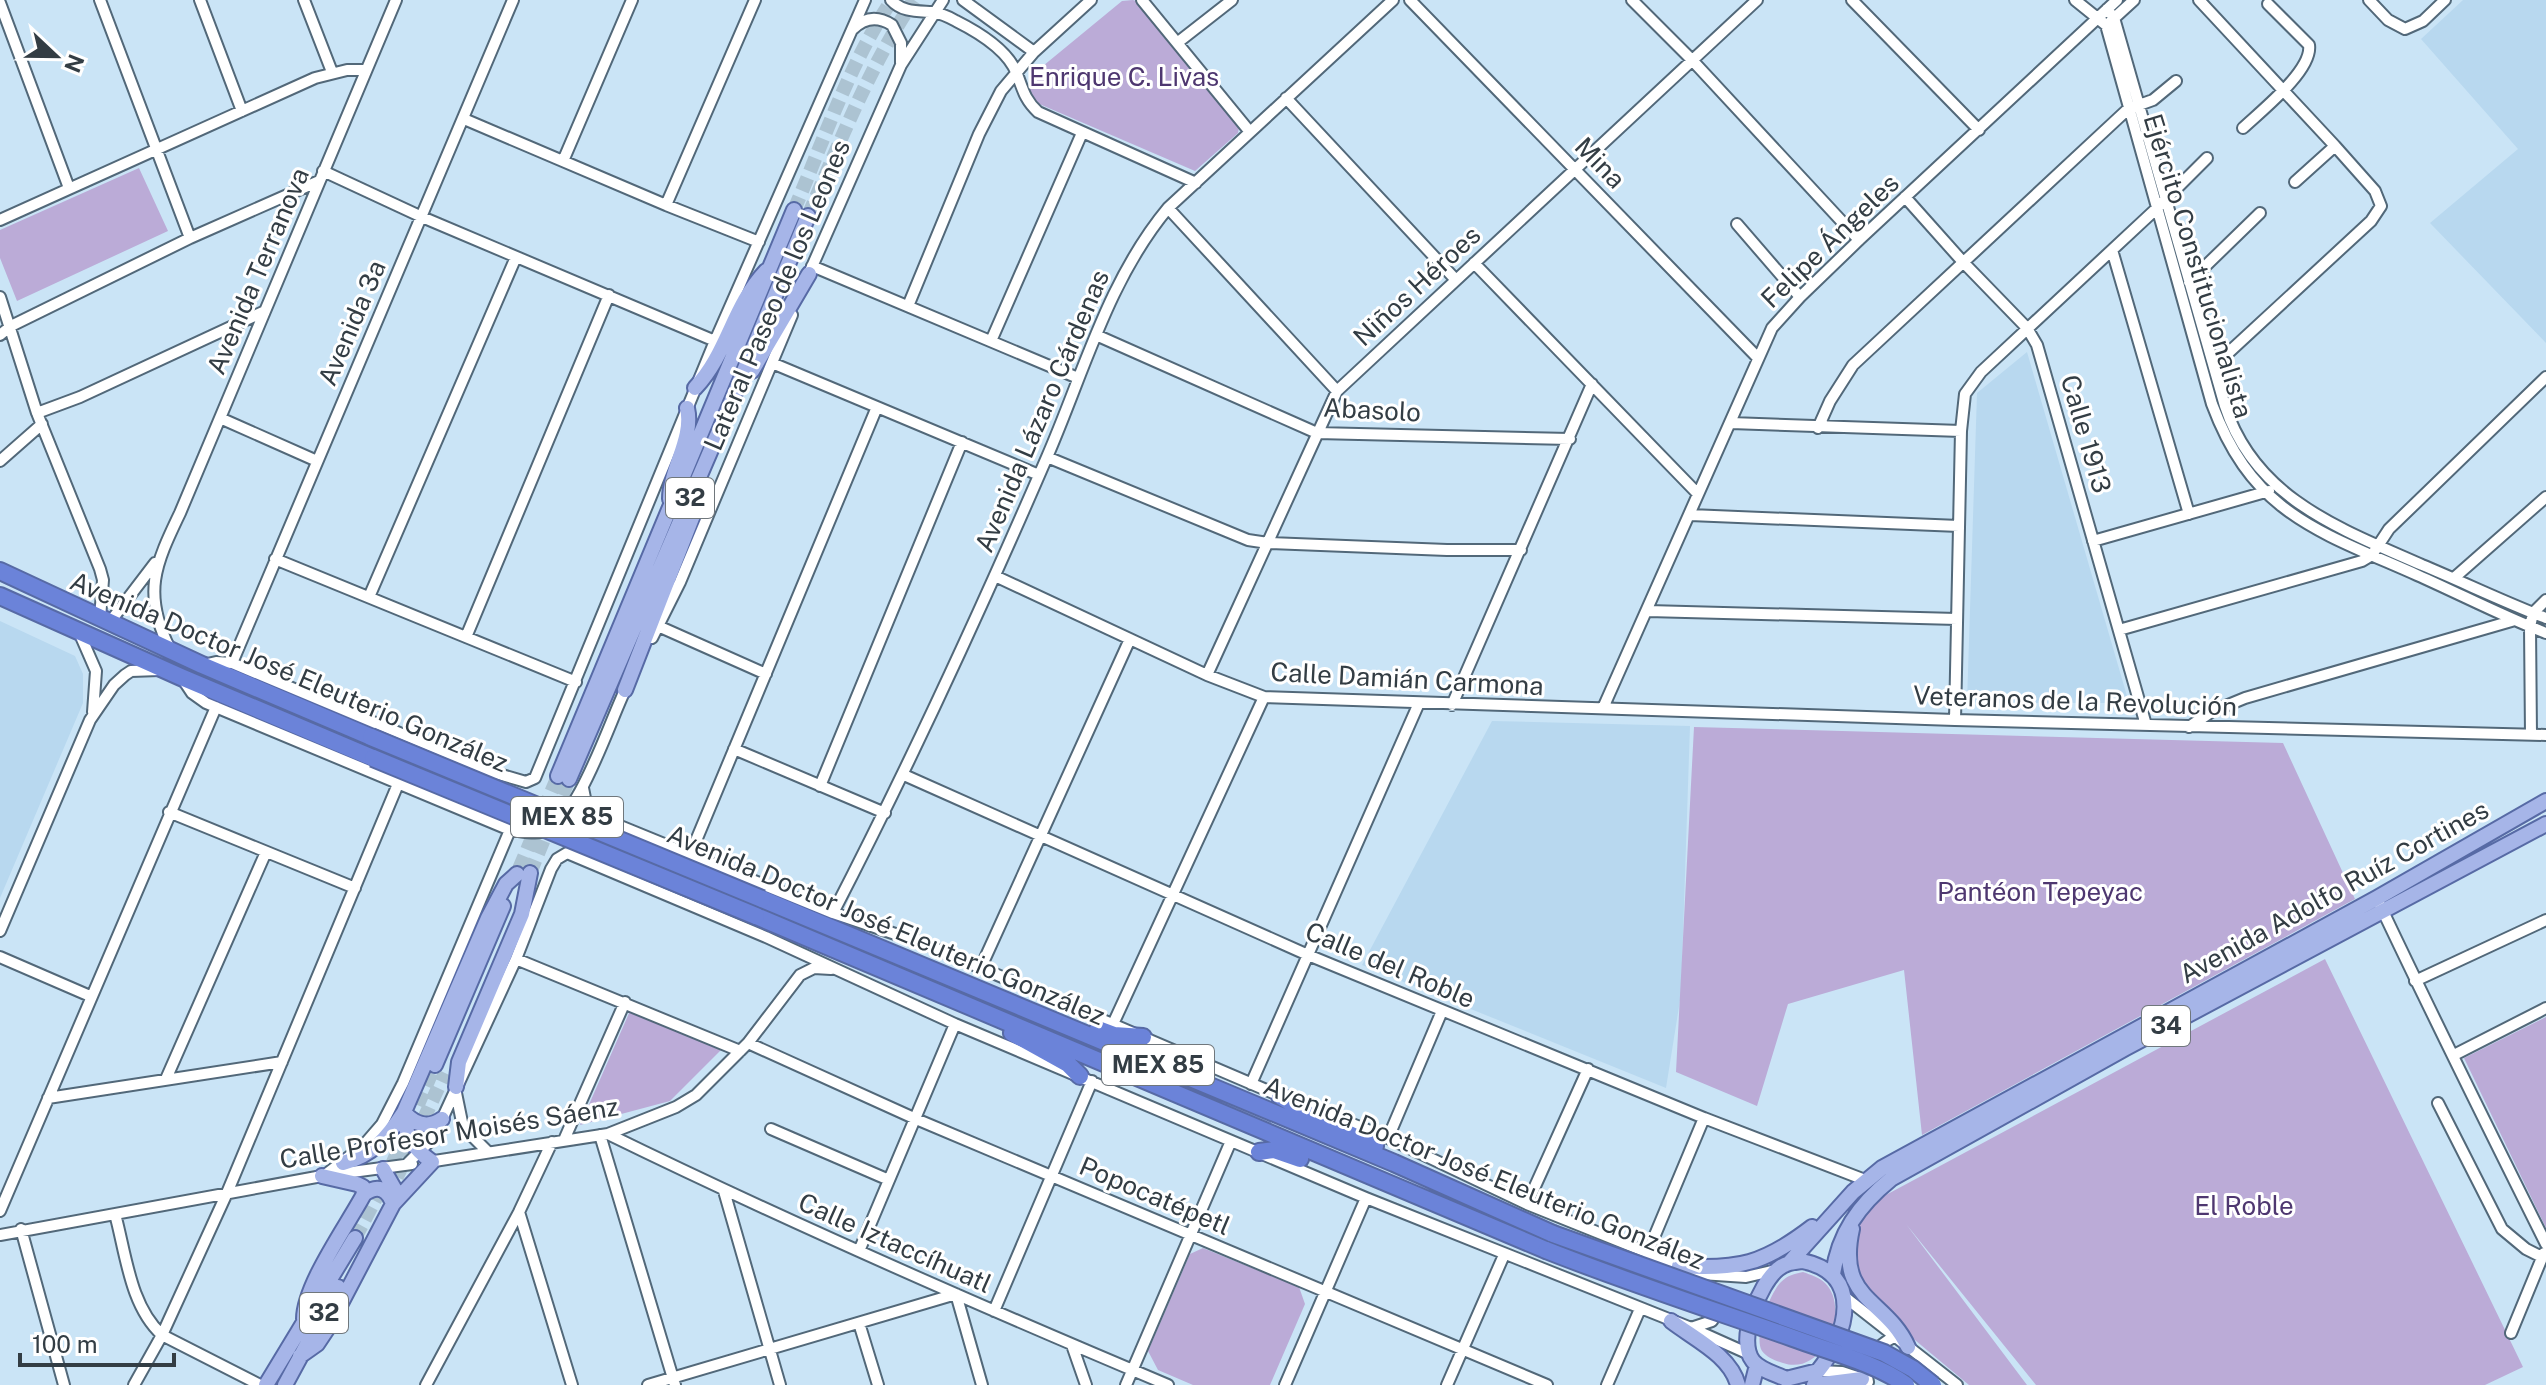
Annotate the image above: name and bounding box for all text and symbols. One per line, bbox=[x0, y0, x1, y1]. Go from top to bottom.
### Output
north arrow bbox=[16, 16, 96, 96]
text: N bbox=[59, 51, 90, 76]
park label: Enrique C. Livas bbox=[1029, 61, 1219, 92]
street label: Ejército Constitucionalista bbox=[2137, 110, 2260, 422]
street label: Mina bbox=[1569, 131, 1632, 195]
street label: Lateral Paseo de los Leones bbox=[697, 135, 856, 455]
street label: Avenida Terranova bbox=[200, 163, 315, 379]
street label: Felipe Ángeles bbox=[1754, 167, 1905, 314]
street label: Niños Héroes bbox=[1347, 219, 1487, 352]
street label: Avenida 3a bbox=[311, 256, 392, 390]
street label: Avenida Lázaro Cárdenas bbox=[968, 265, 1115, 557]
street label: Calle 1913 bbox=[2055, 371, 2118, 497]
street label: Abasolo bbox=[1322, 391, 1422, 428]
road number: 32 bbox=[666, 478, 714, 518]
street label: Avenida Doctor José Eleuterio González bbox=[66, 565, 513, 778]
street label: Calle Damián Carmona bbox=[1270, 656, 1544, 701]
street label: Veteranos de la Revolución bbox=[1912, 679, 2238, 722]
street label: Avenida Adolfo Ruíz Cortines bbox=[2174, 794, 2494, 990]
road number: MEX 85 bbox=[511, 797, 623, 837]
street label: Avenida Doctor José Eleuterio González bbox=[663, 818, 1110, 1031]
park label: Pantéon Tepeyac bbox=[1937, 876, 2143, 907]
street label: Calle del Roble bbox=[1301, 915, 1480, 1014]
road number: 34 bbox=[2142, 1006, 2190, 1046]
road number: MEX 85 bbox=[1102, 1045, 1214, 1085]
street label: Avenida Doctor José Eleuterio González bbox=[1259, 1070, 1709, 1275]
street label: Calle Profesor Moisés Sáenz bbox=[277, 1090, 621, 1175]
street label: Popocatépetl bbox=[1075, 1150, 1235, 1241]
street label: Calle Iztaccíhuatl bbox=[794, 1186, 997, 1299]
park label: El Roble bbox=[2194, 1190, 2294, 1221]
road number: 32 bbox=[300, 1293, 348, 1333]
scale bar bbox=[20, 1317, 174, 1367]
text: 100 m bbox=[32, 1330, 98, 1358]

